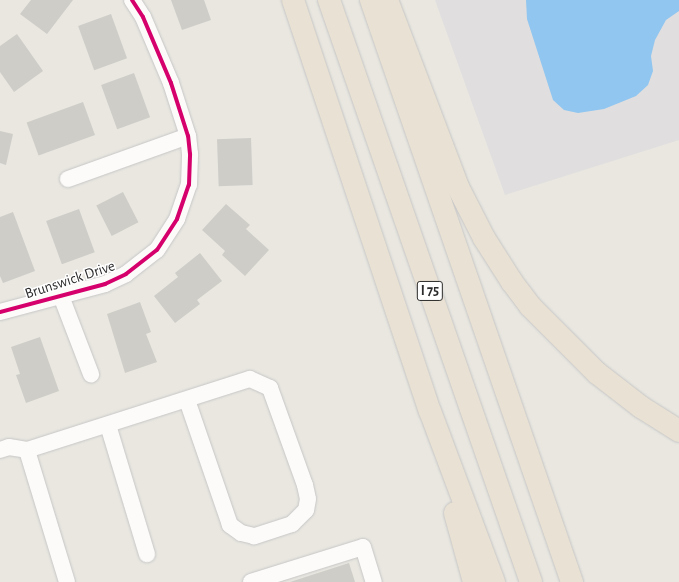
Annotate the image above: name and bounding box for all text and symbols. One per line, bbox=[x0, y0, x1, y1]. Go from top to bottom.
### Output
street label: Brunswick Drive bbox=[23, 257, 117, 303]
road number: I 75 bbox=[416, 279, 444, 303]

